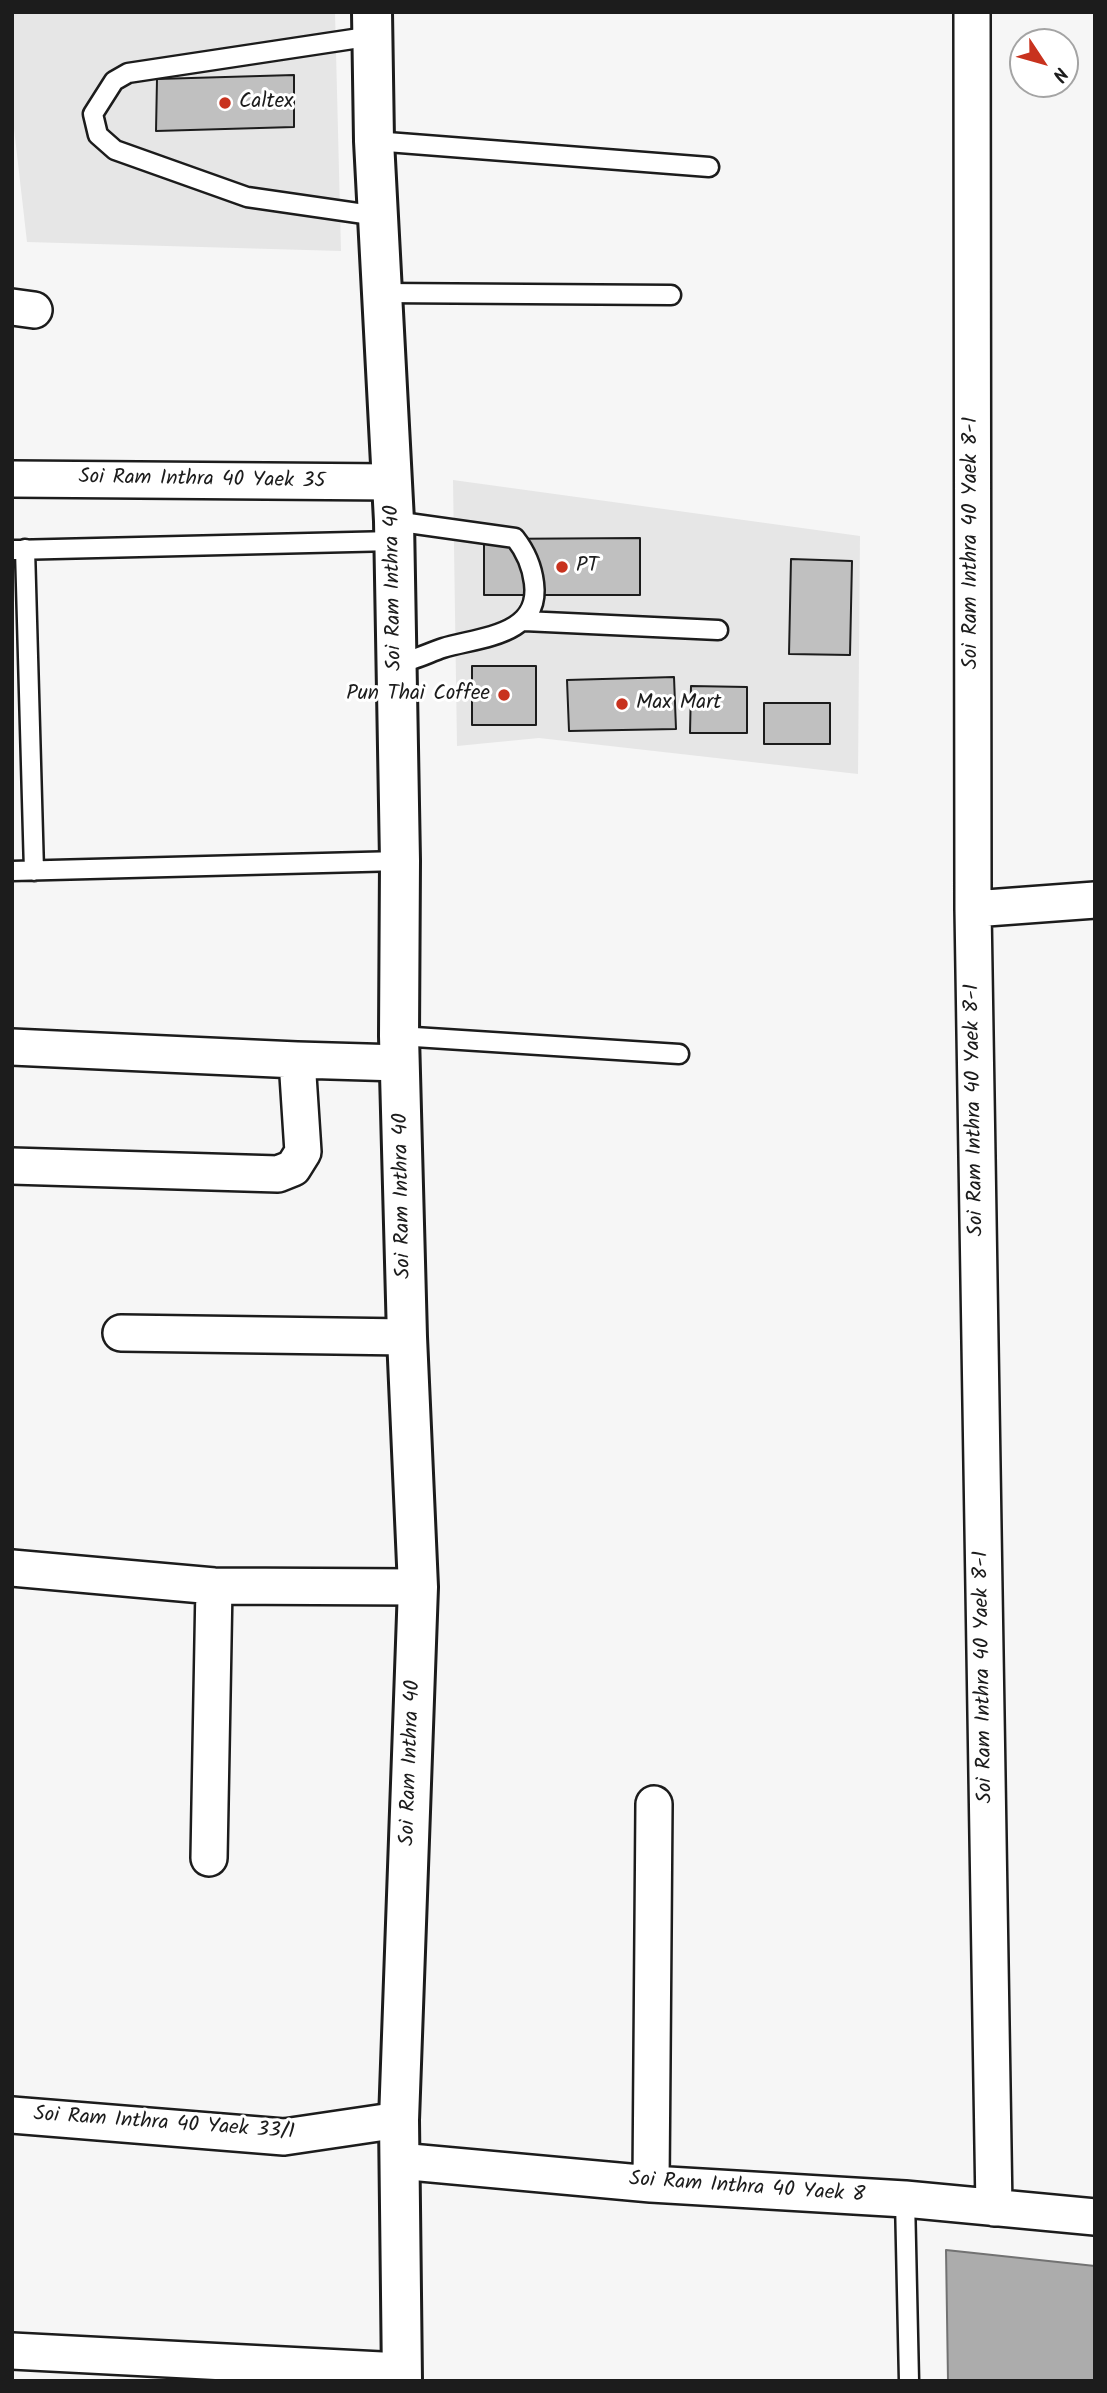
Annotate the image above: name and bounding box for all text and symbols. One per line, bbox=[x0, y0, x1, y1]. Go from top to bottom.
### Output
north arrow bbox=[1009, 28, 1079, 98]
text: N bbox=[1044, 60, 1075, 88]
place label: Caltex bbox=[239, 90, 293, 116]
marker: Caltex bbox=[217, 95, 233, 111]
street label: Soi Ram Inthra 40 Yaek 8-1 bbox=[959, 417, 985, 669]
street label: Soi Ram Inthra 40 Yaek 35 bbox=[78, 466, 326, 496]
street label: Soi Ram Inthra 40 bbox=[381, 505, 409, 671]
place label: PT bbox=[576, 554, 599, 580]
marker: PT bbox=[554, 559, 570, 575]
place label: Pun Thai Coffee bbox=[346, 682, 490, 708]
marker: Pun Thai Coffee bbox=[496, 687, 512, 703]
place label: Max Mart bbox=[636, 691, 721, 717]
marker: Max Mart bbox=[614, 696, 630, 712]
street label: Soi Ram Inthra 40 Yaek 8-1 bbox=[961, 983, 991, 1237]
street label: Soi Ram Inthra 40 bbox=[390, 1113, 418, 1279]
street label: Soi Ram Inthra 40 Yaek 8-1 bbox=[970, 1550, 1000, 1804]
street label: Soi Ram Inthra 40 bbox=[397, 1680, 427, 1846]
street label: Soi Ram Inthra 40 Yaek 33/1 bbox=[33, 2103, 295, 2147]
street label: Soi Ram Inthra 40 Yaek 8 bbox=[628, 2168, 866, 2210]

